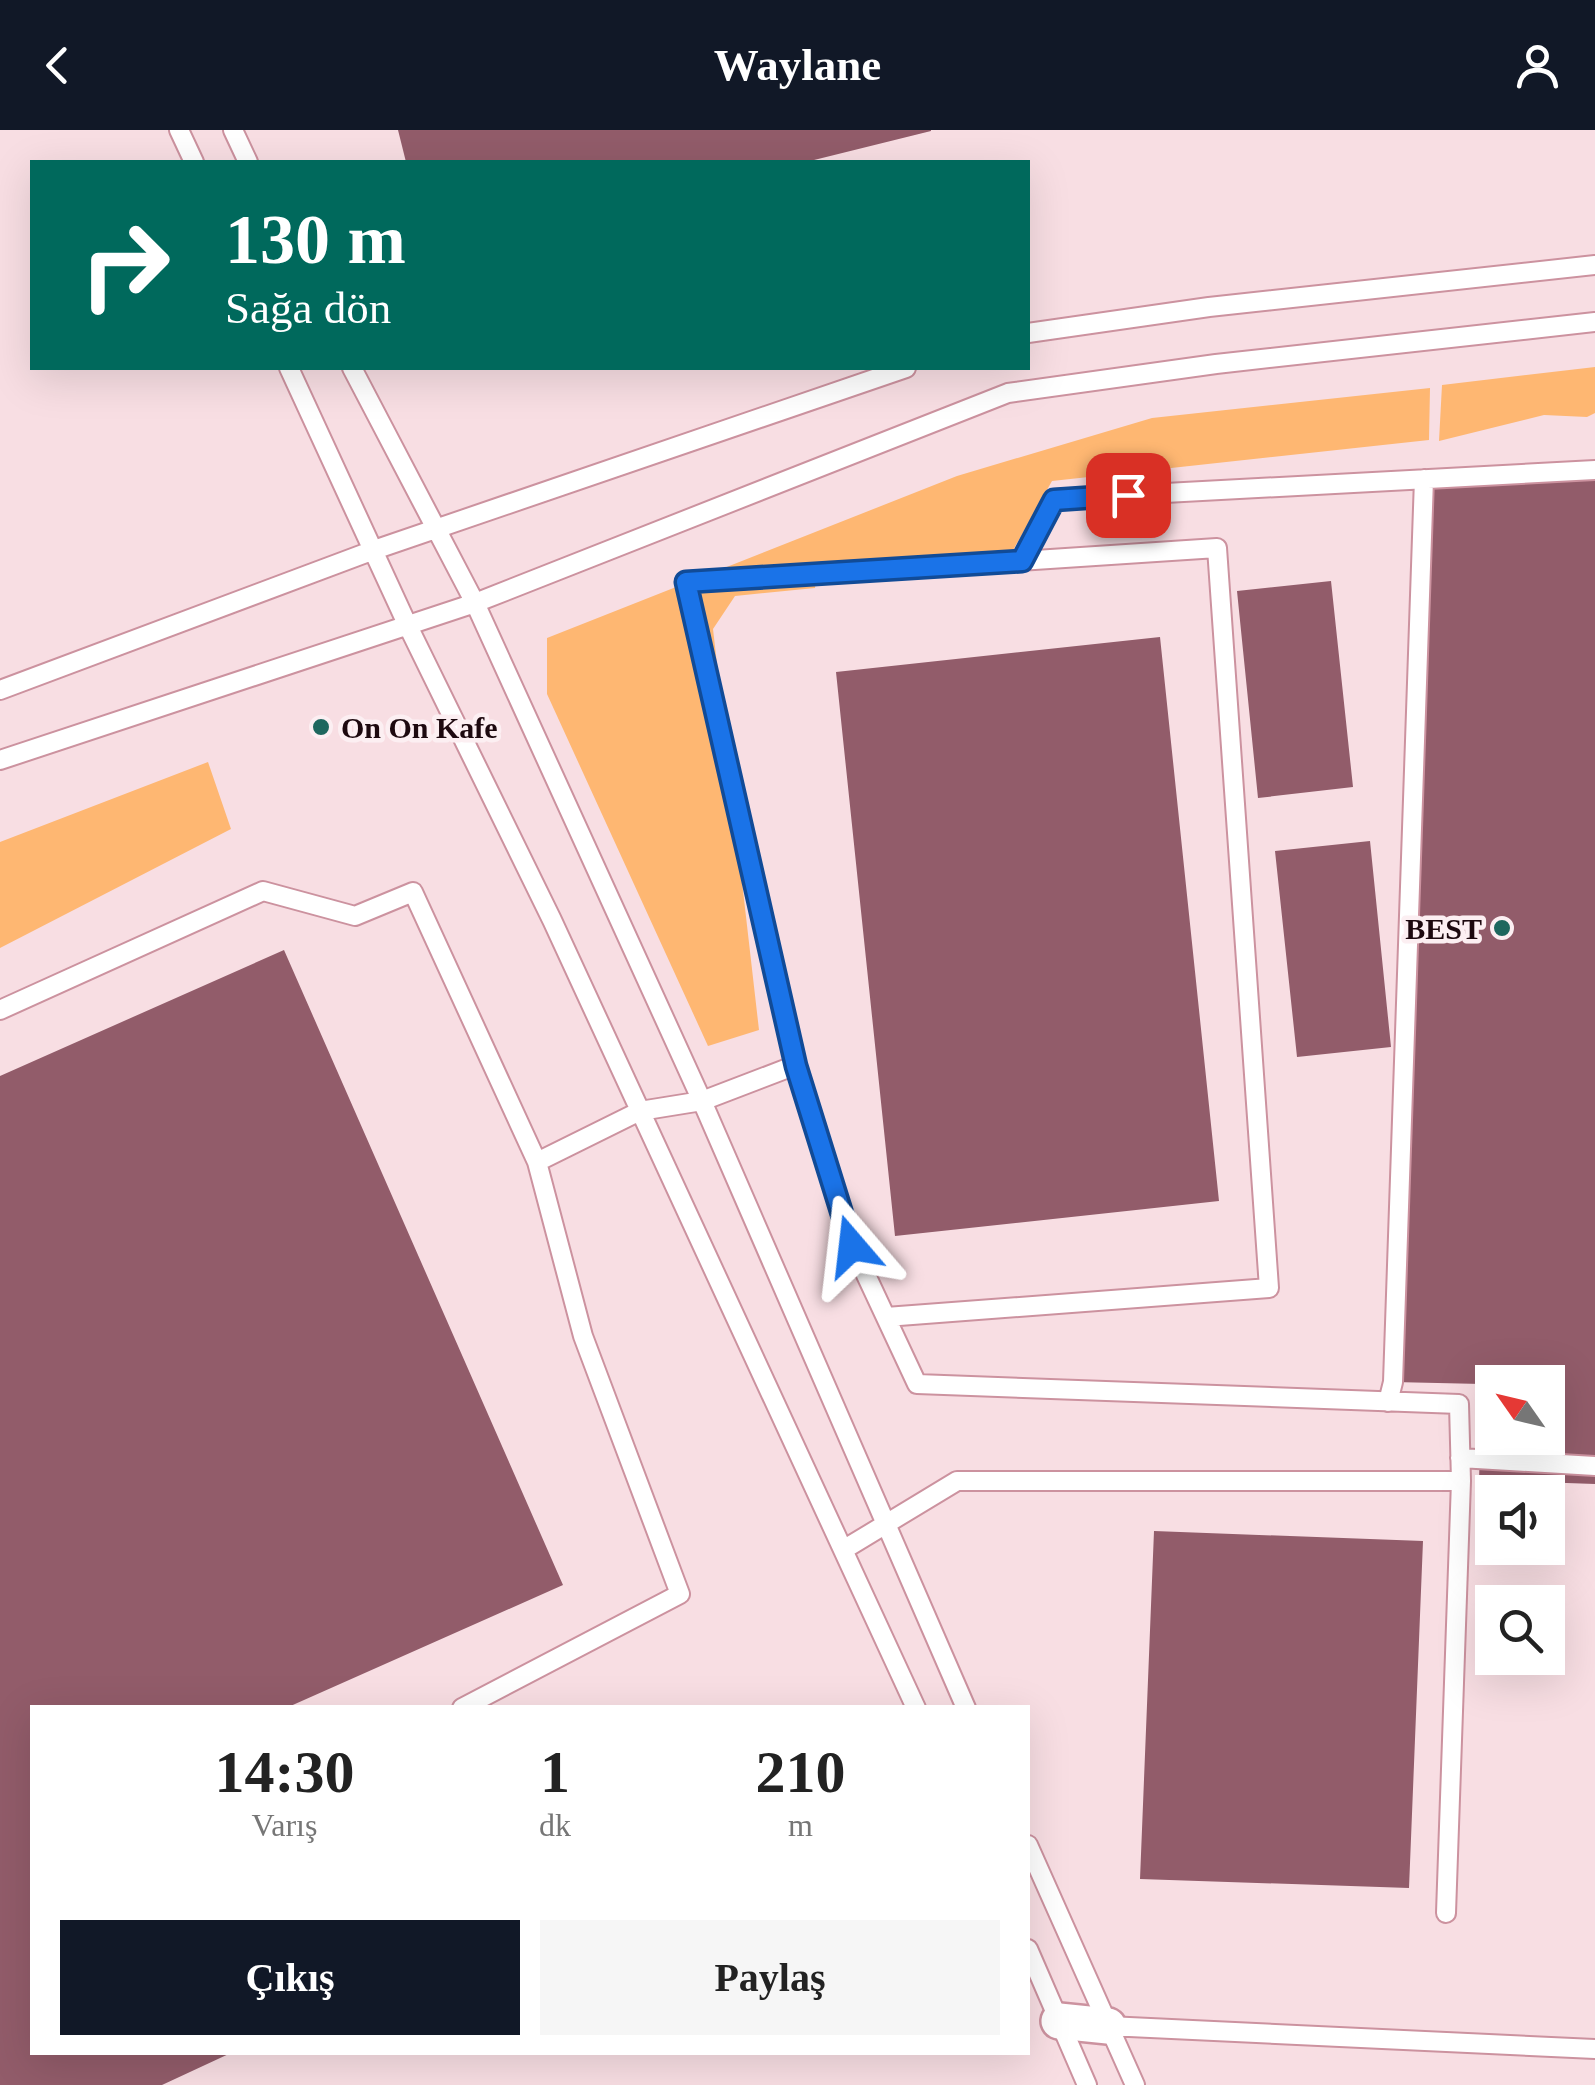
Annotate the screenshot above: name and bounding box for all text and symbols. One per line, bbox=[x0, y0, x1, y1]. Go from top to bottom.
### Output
icon: back bbox=[30, 38, 85, 93]
icon: person bbox=[1510, 38, 1565, 93]
text: Waylane bbox=[714, 40, 881, 90]
icon: right bbox=[60, 200, 190, 330]
text: 130 m bbox=[225, 201, 406, 278]
text: Sağa dön bbox=[225, 283, 391, 333]
pin bbox=[1086, 453, 1171, 538]
icon: arrive bbox=[1101, 468, 1156, 523]
place label: On On Kafe bbox=[341, 711, 498, 744]
marker: On On Kafe bbox=[310, 716, 332, 738]
place label: BEST bbox=[1405, 912, 1482, 945]
marker: BEST bbox=[1491, 917, 1513, 939]
position arrow bbox=[800, 1194, 904, 1298]
north arrow bbox=[1475, 1365, 1565, 1455]
map controls bbox=[1475, 1365, 1565, 1675]
button: sound bbox=[1475, 1475, 1565, 1565]
button: search bbox=[1475, 1585, 1565, 1675]
text: 14:30 bbox=[215, 1739, 354, 1805]
text: 1 bbox=[540, 1739, 570, 1805]
text: 210 bbox=[755, 1739, 845, 1805]
text: Varış bbox=[252, 1807, 317, 1843]
text: dk bbox=[539, 1807, 571, 1843]
text: m bbox=[788, 1807, 813, 1843]
button: Çıkış bbox=[60, 1920, 520, 2035]
button: Paylaş bbox=[540, 1920, 1000, 2035]

